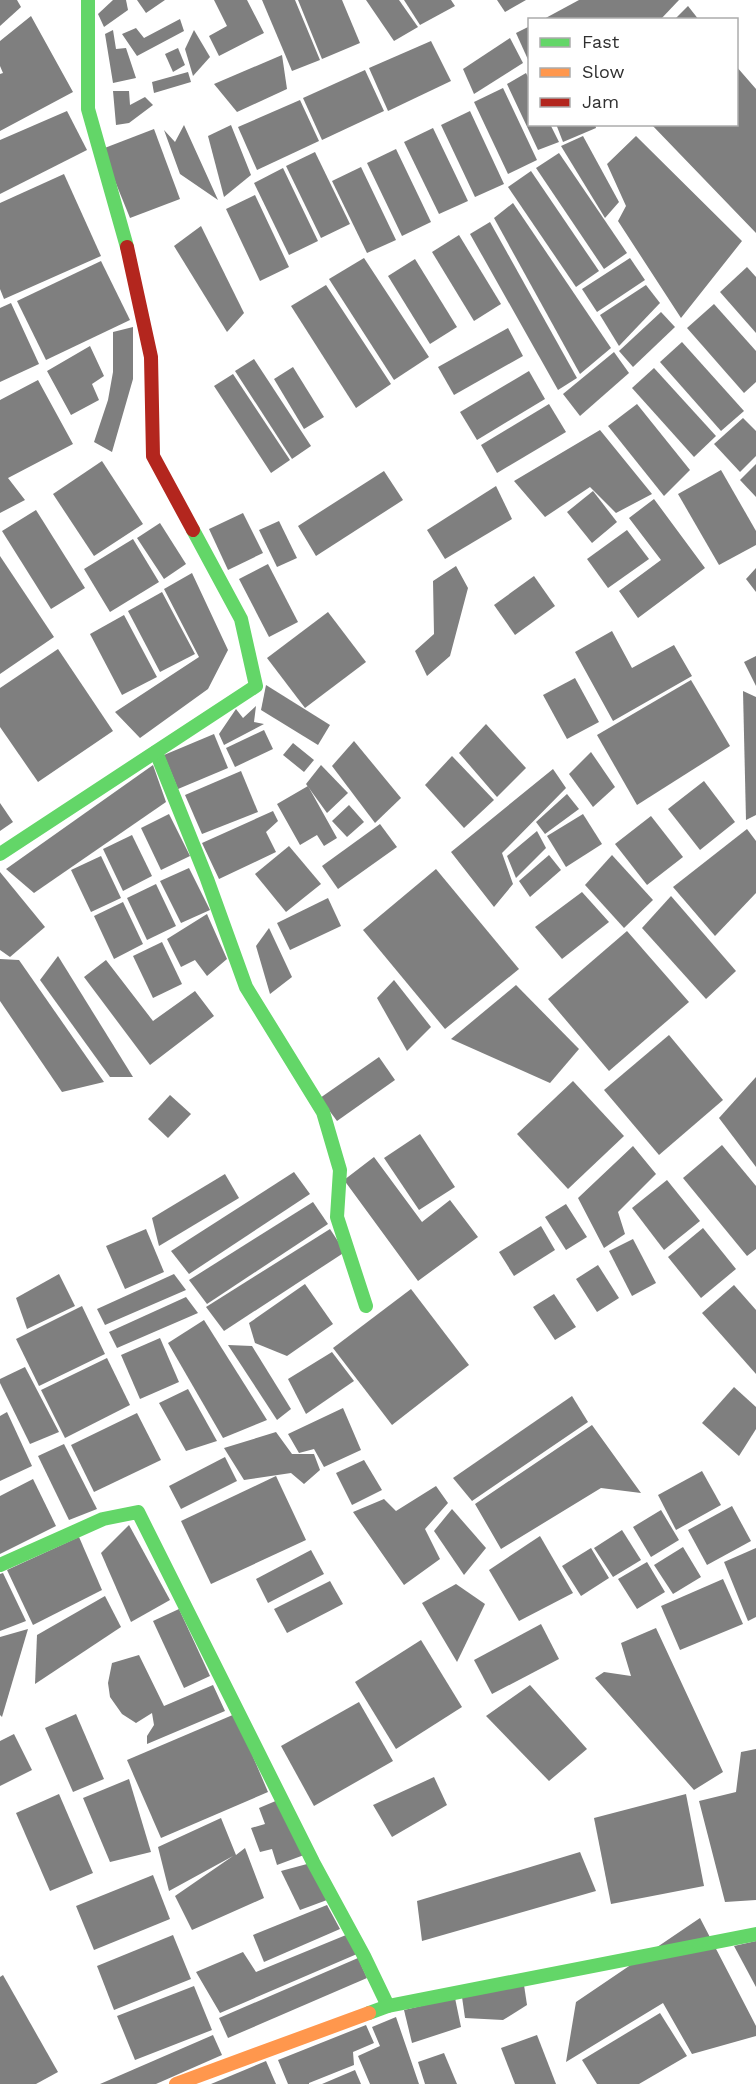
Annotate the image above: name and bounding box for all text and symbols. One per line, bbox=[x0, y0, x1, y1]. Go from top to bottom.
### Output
legend bbox=[528, 18, 738, 126]
text: Fast bbox=[582, 31, 620, 52]
text: Slow bbox=[582, 61, 625, 82]
text: Jam bbox=[582, 91, 619, 112]

